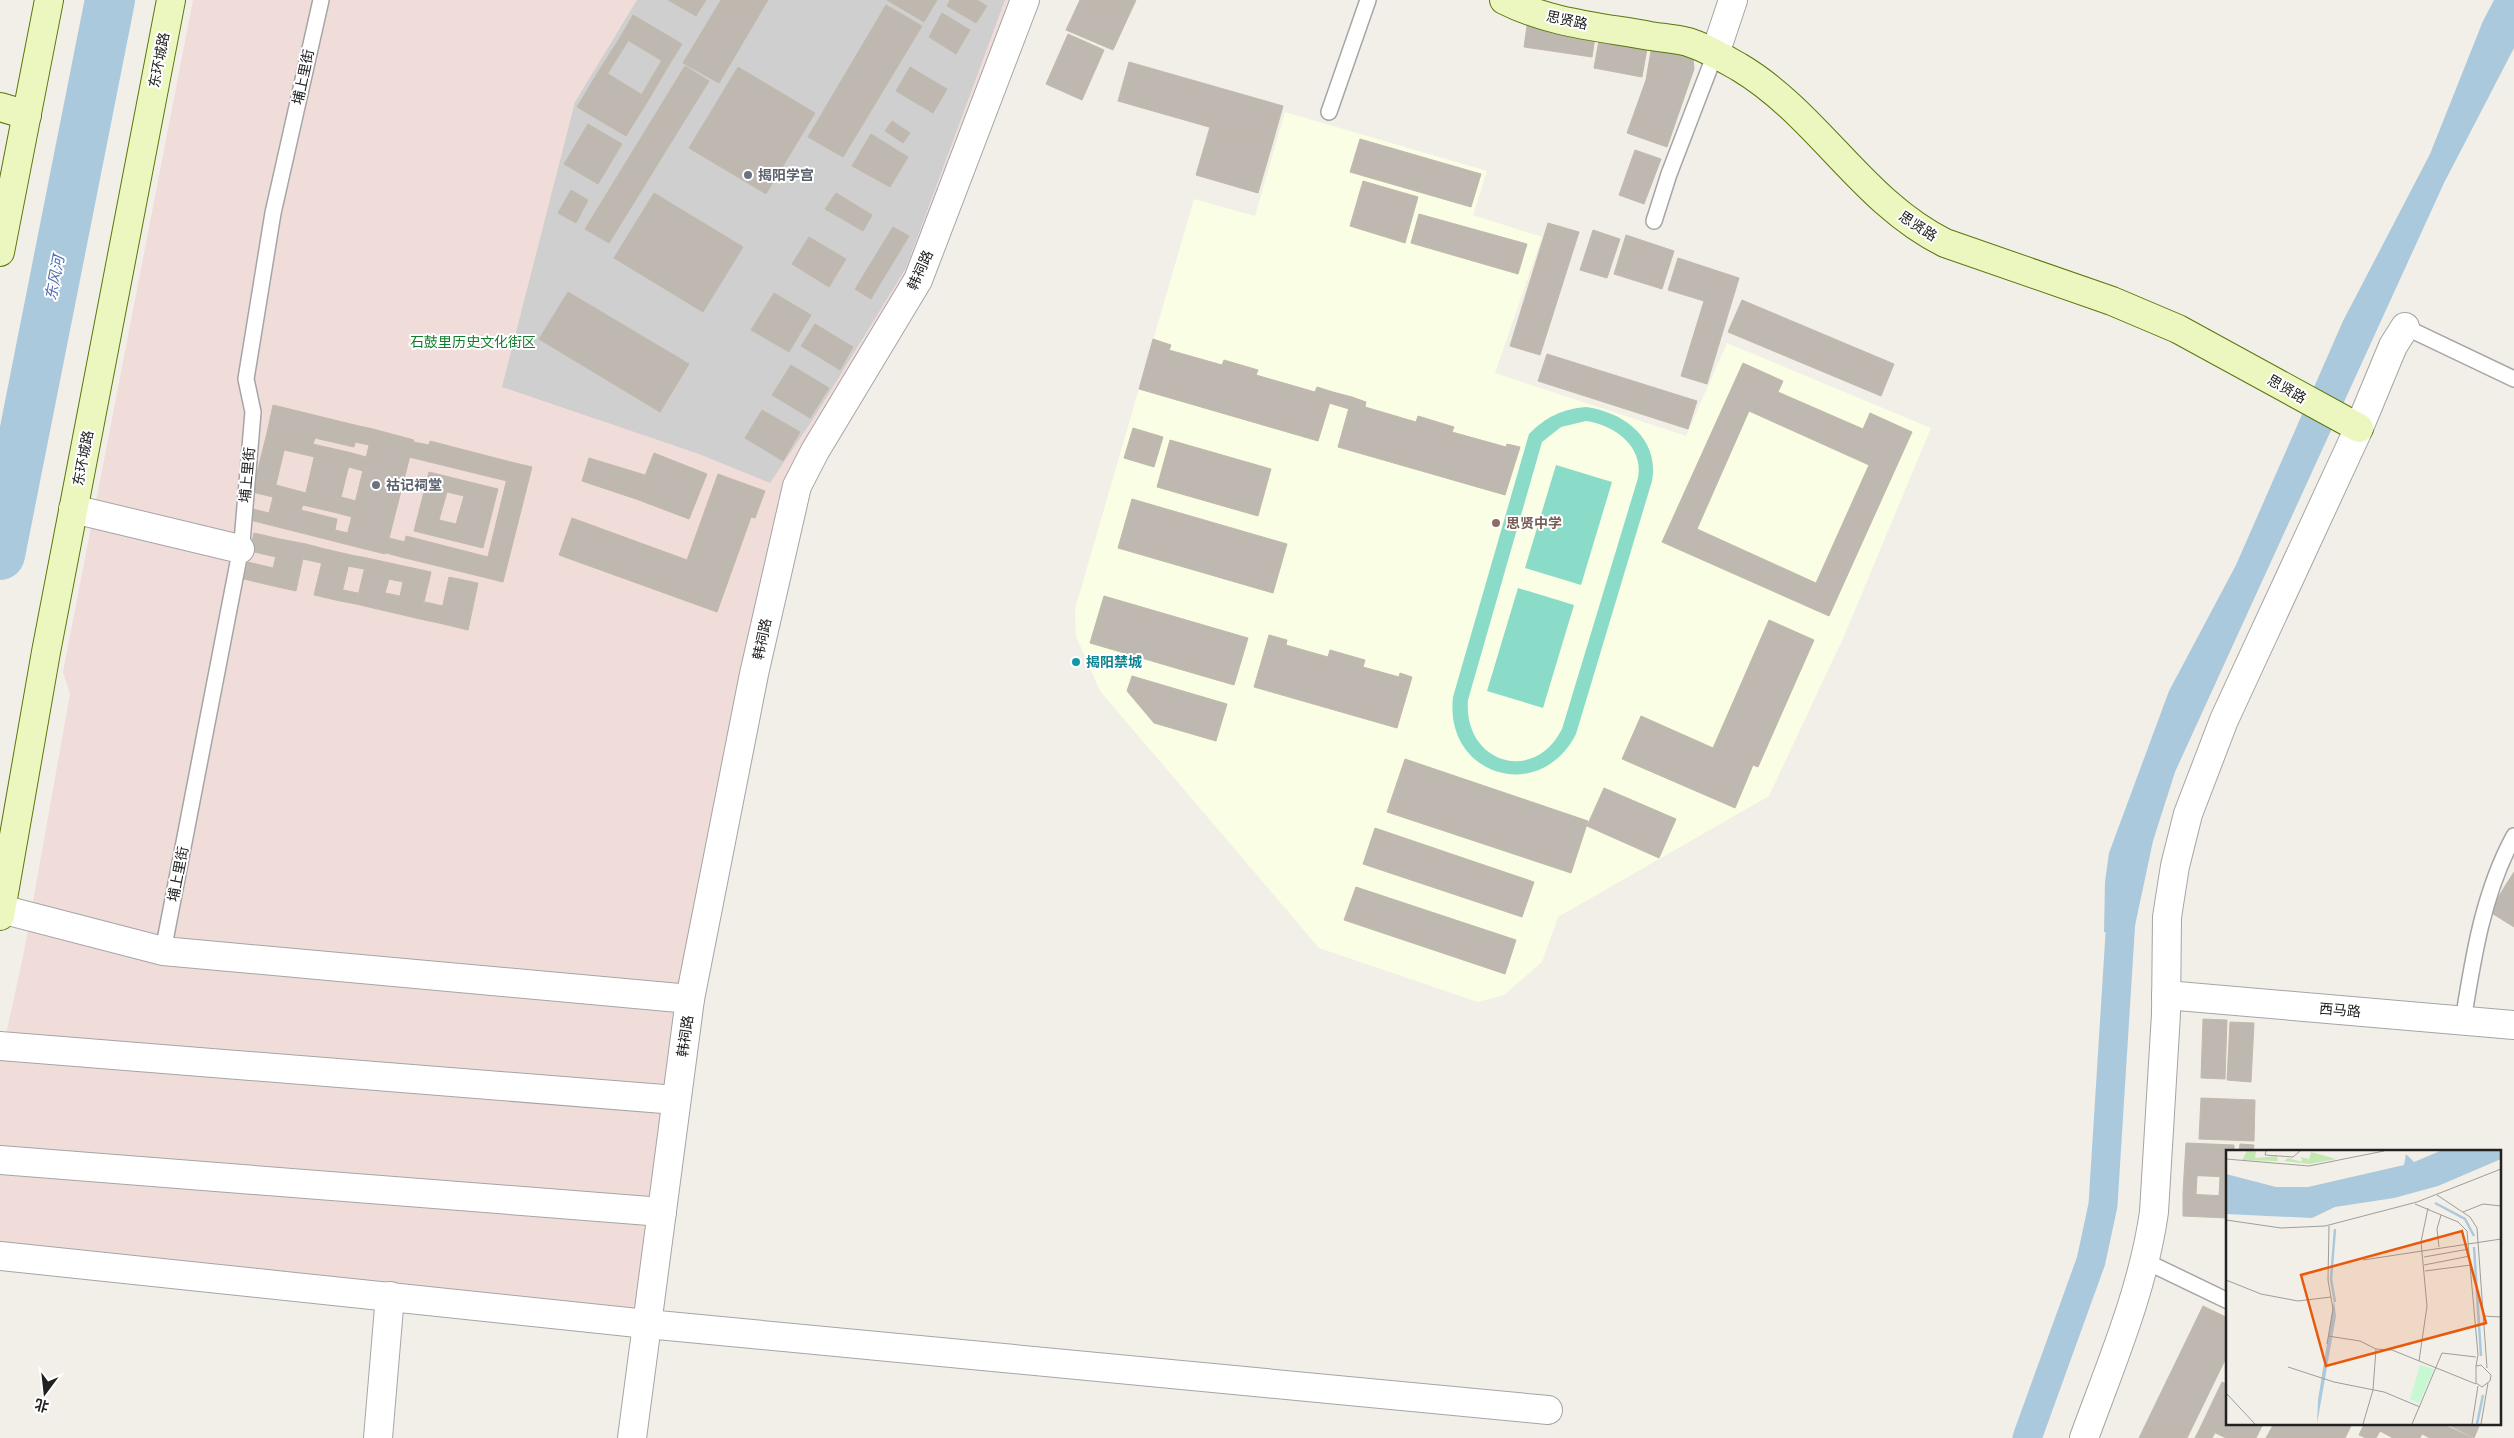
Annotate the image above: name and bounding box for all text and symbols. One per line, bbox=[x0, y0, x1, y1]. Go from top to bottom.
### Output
street label: 思贤路 bbox=[1545, 8, 1589, 33]
street label: 东环城路 bbox=[146, 31, 173, 89]
street label: 埔上里街 bbox=[289, 48, 318, 106]
place label: 揭阳学宫 bbox=[758, 167, 814, 184]
marker: 揭阳学宫 bbox=[742, 169, 754, 181]
street label: 思贤路 bbox=[1895, 208, 1940, 245]
street label: 韩祠路 bbox=[904, 248, 937, 293]
water label: 东风河 bbox=[42, 251, 69, 302]
park label: 石鼓里历史文化街区 bbox=[410, 334, 536, 351]
street label: 思贤路 bbox=[2264, 372, 2309, 407]
street label: 东环城路 bbox=[70, 429, 97, 487]
street label: 埔上里街 bbox=[237, 446, 258, 504]
place label: 祜记祠堂 bbox=[386, 477, 442, 494]
marker: 祜记祠堂 bbox=[370, 479, 382, 491]
place label: 思贤中学 bbox=[1506, 515, 1562, 532]
marker: 思贤中学 bbox=[1490, 517, 1502, 529]
street label: 韩祠路 bbox=[750, 617, 775, 661]
place label: 揭阳禁城 bbox=[1086, 654, 1142, 671]
marker: 揭阳禁城 bbox=[1070, 656, 1082, 668]
street label: 埔上里街 bbox=[165, 845, 192, 903]
street label: 西马路 bbox=[2318, 1000, 2362, 1021]
street label: 韩祠路 bbox=[674, 1014, 697, 1058]
inset map bbox=[2226, 1150, 2502, 1426]
north arrow bbox=[20, 1368, 70, 1418]
text: 北 bbox=[33, 1395, 51, 1415]

